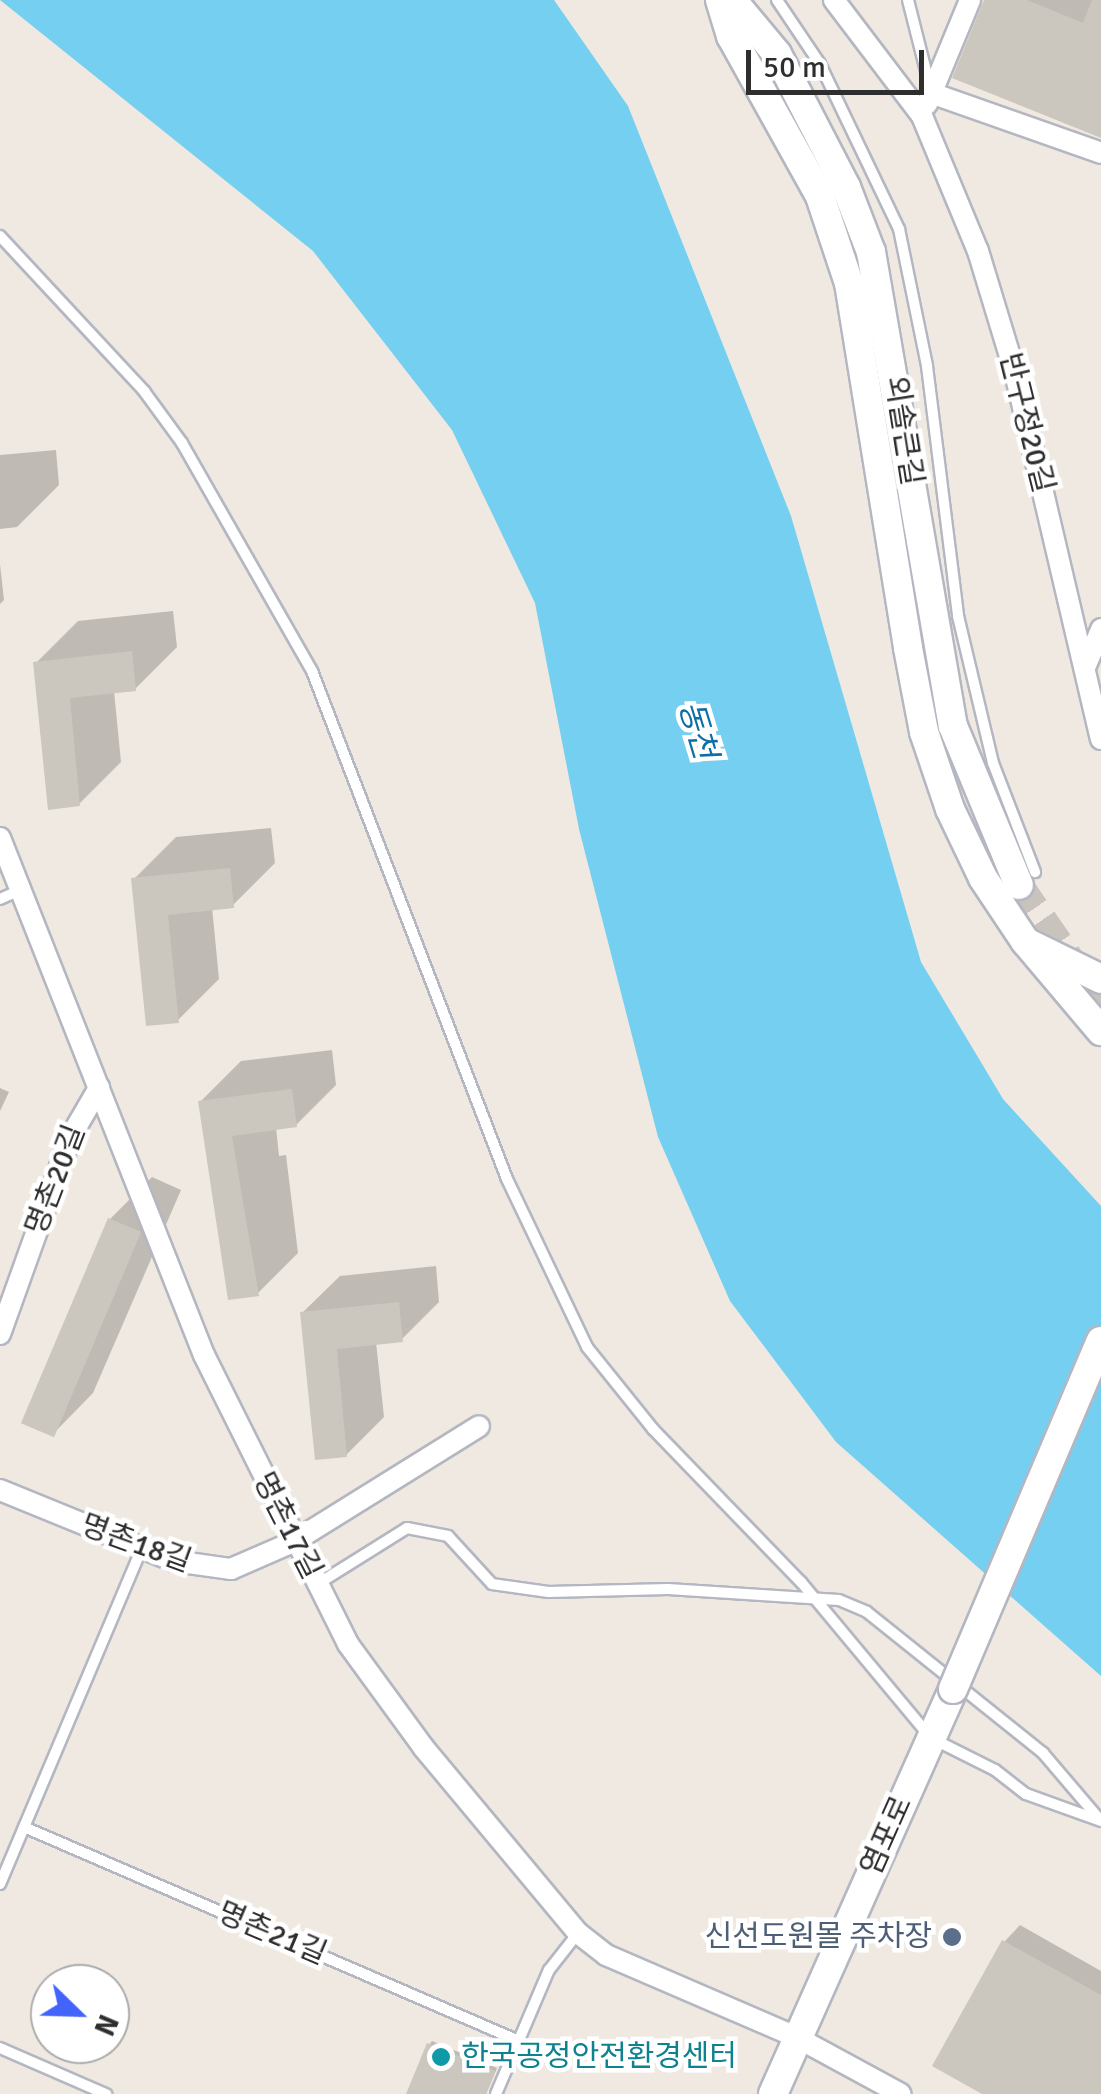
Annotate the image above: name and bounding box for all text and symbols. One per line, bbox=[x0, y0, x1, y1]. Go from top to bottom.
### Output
scale bar bbox=[751, 30, 928, 92]
text: 50 m bbox=[763, 49, 826, 86]
street label: 반구정20길 bbox=[991, 349, 1061, 497]
street label: 외솔큰길 bbox=[877, 374, 929, 488]
water label: 동천 bbox=[670, 696, 724, 764]
street label: 명촌20길 bbox=[19, 1120, 93, 1240]
street label: 명촌17길 bbox=[245, 1467, 329, 1585]
street label: 명촌18길 bbox=[76, 1507, 196, 1581]
street label: 염포로 bbox=[854, 1791, 920, 1881]
street label: 명촌21길 bbox=[212, 1895, 332, 1973]
place label: 신선도원몰 주차장 bbox=[705, 1919, 932, 1955]
marker: 신선도원몰 주차장 bbox=[941, 1926, 963, 1948]
north arrow bbox=[30, 1964, 130, 2064]
text: N bbox=[86, 2009, 125, 2041]
place label: 한국공정안전환경센터 bbox=[461, 2039, 737, 2075]
marker: 한국공정안전환경센터 bbox=[430, 2046, 452, 2068]

